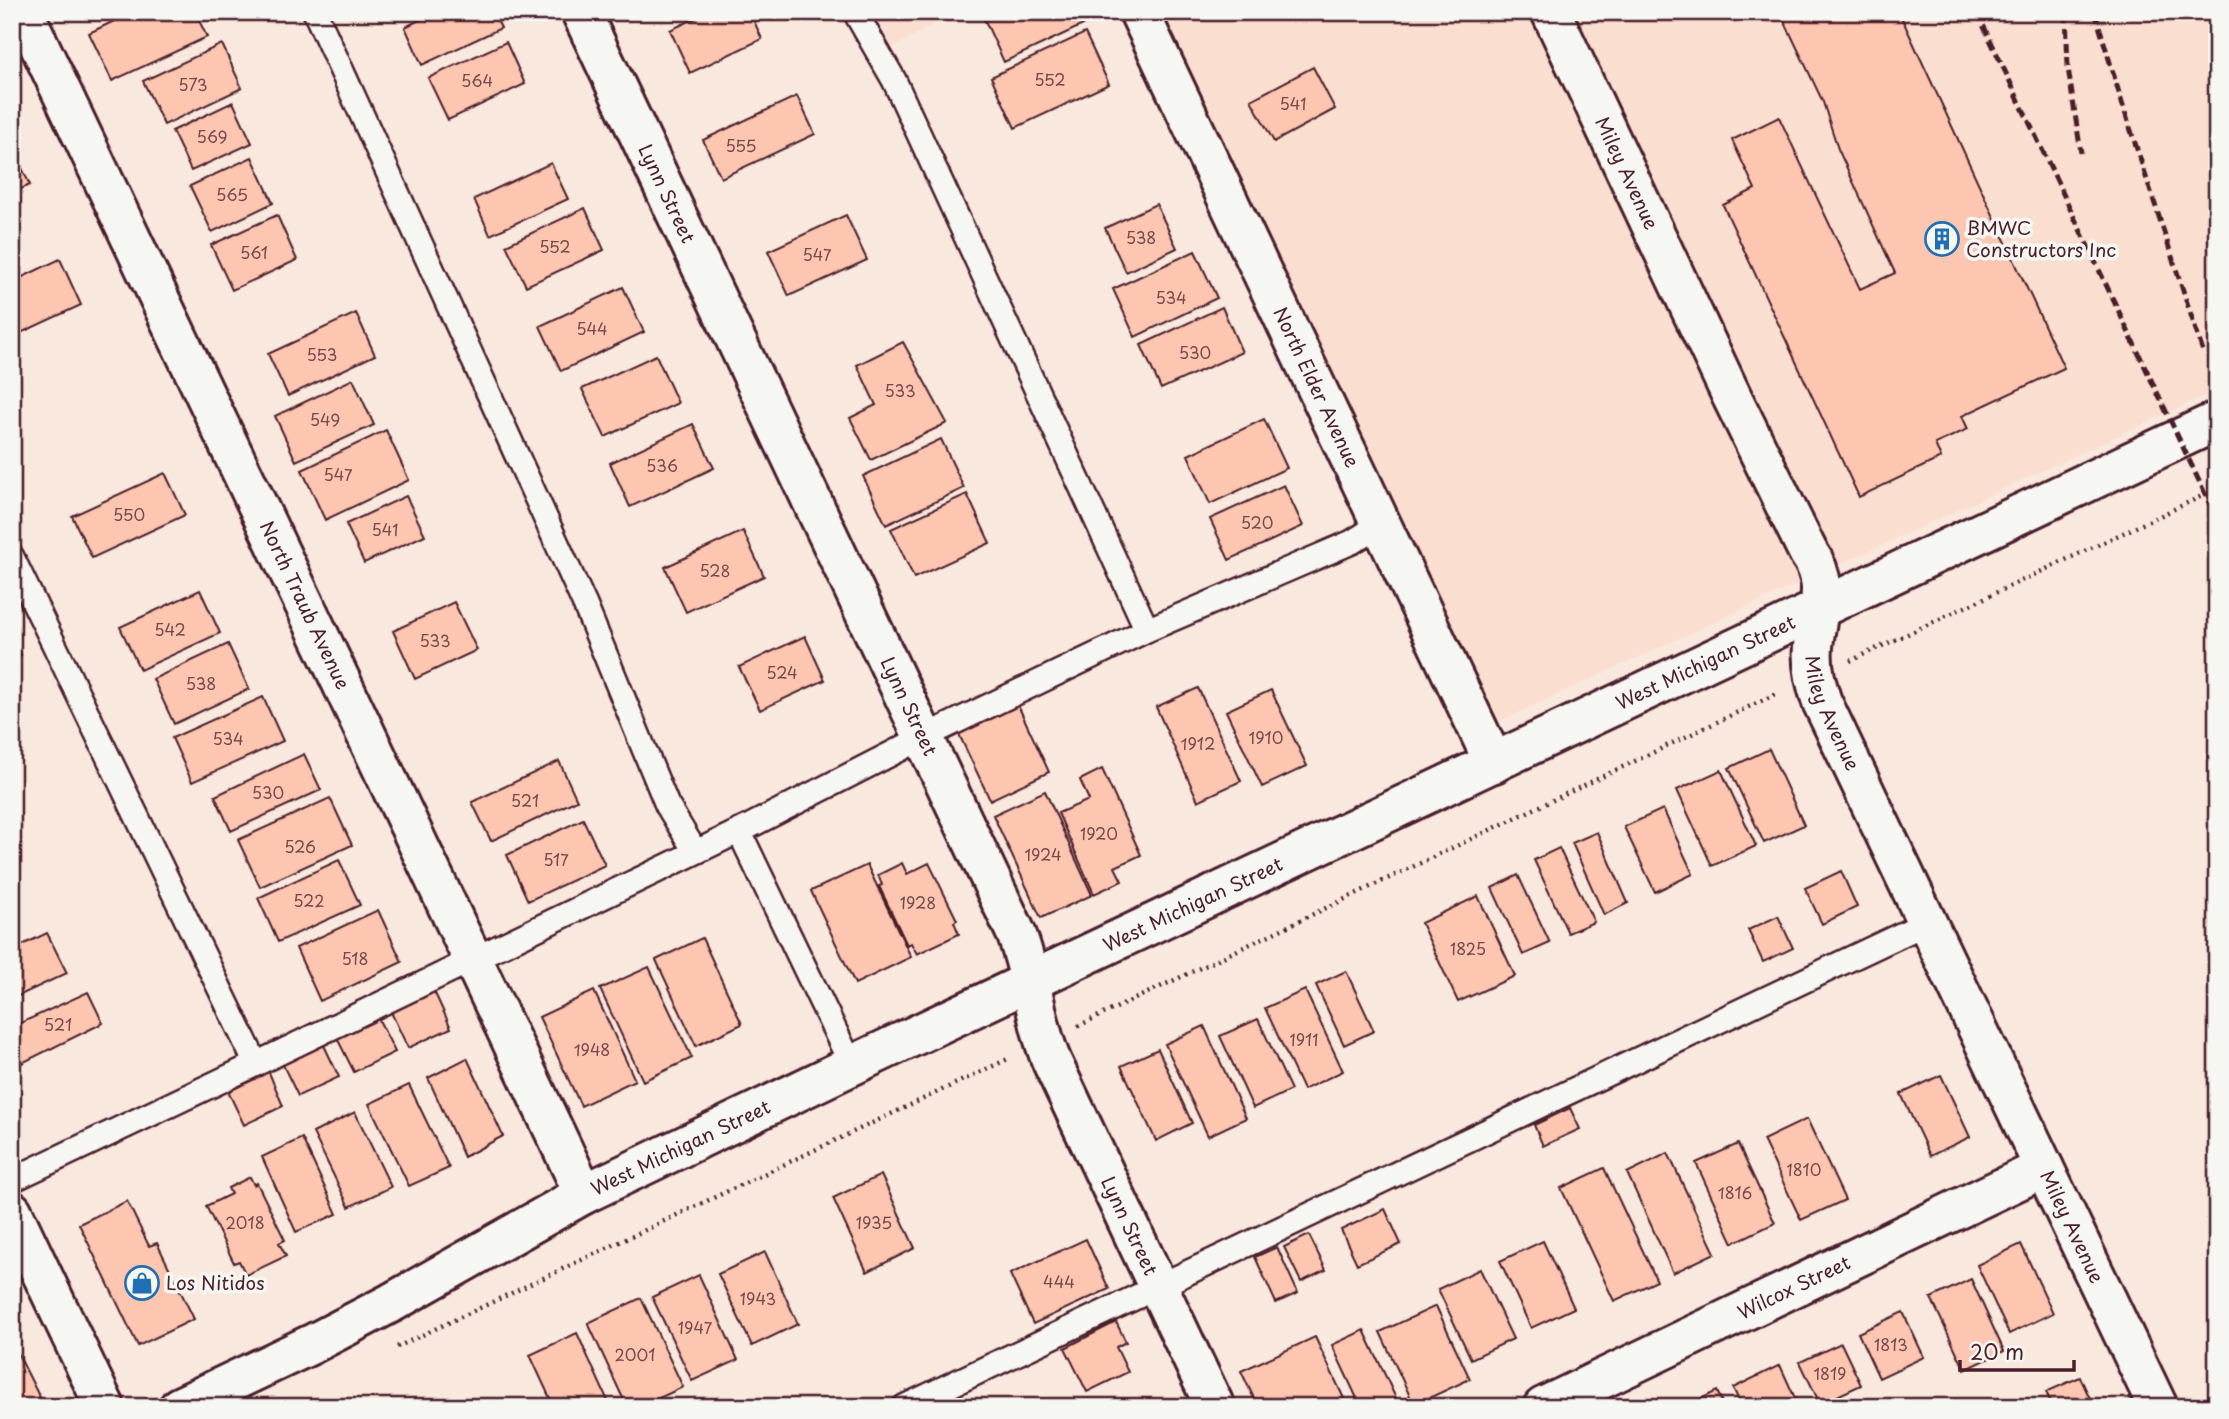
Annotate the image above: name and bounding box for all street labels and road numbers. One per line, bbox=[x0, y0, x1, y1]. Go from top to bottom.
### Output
street label: Miley Avenue bbox=[1589, 112, 1666, 234]
street label: Lynn Street bbox=[632, 139, 703, 248]
street label: North Elder Avenue bbox=[1267, 302, 1367, 472]
street label: North Traub Avenue bbox=[254, 516, 358, 694]
street label: West Michigan Street bbox=[1611, 607, 1800, 716]
street label: Lynn Street bbox=[875, 652, 945, 760]
street label: Miley Avenue bbox=[1799, 654, 1867, 775]
street label: West Michigan Street bbox=[1098, 849, 1287, 958]
street label: West Michigan Street bbox=[586, 1092, 775, 1202]
street label: Miley Avenue bbox=[2034, 1165, 2112, 1287]
street label: Lynn Street bbox=[1095, 1171, 1166, 1280]
street label: Wilcox Street bbox=[1732, 1247, 1855, 1325]

